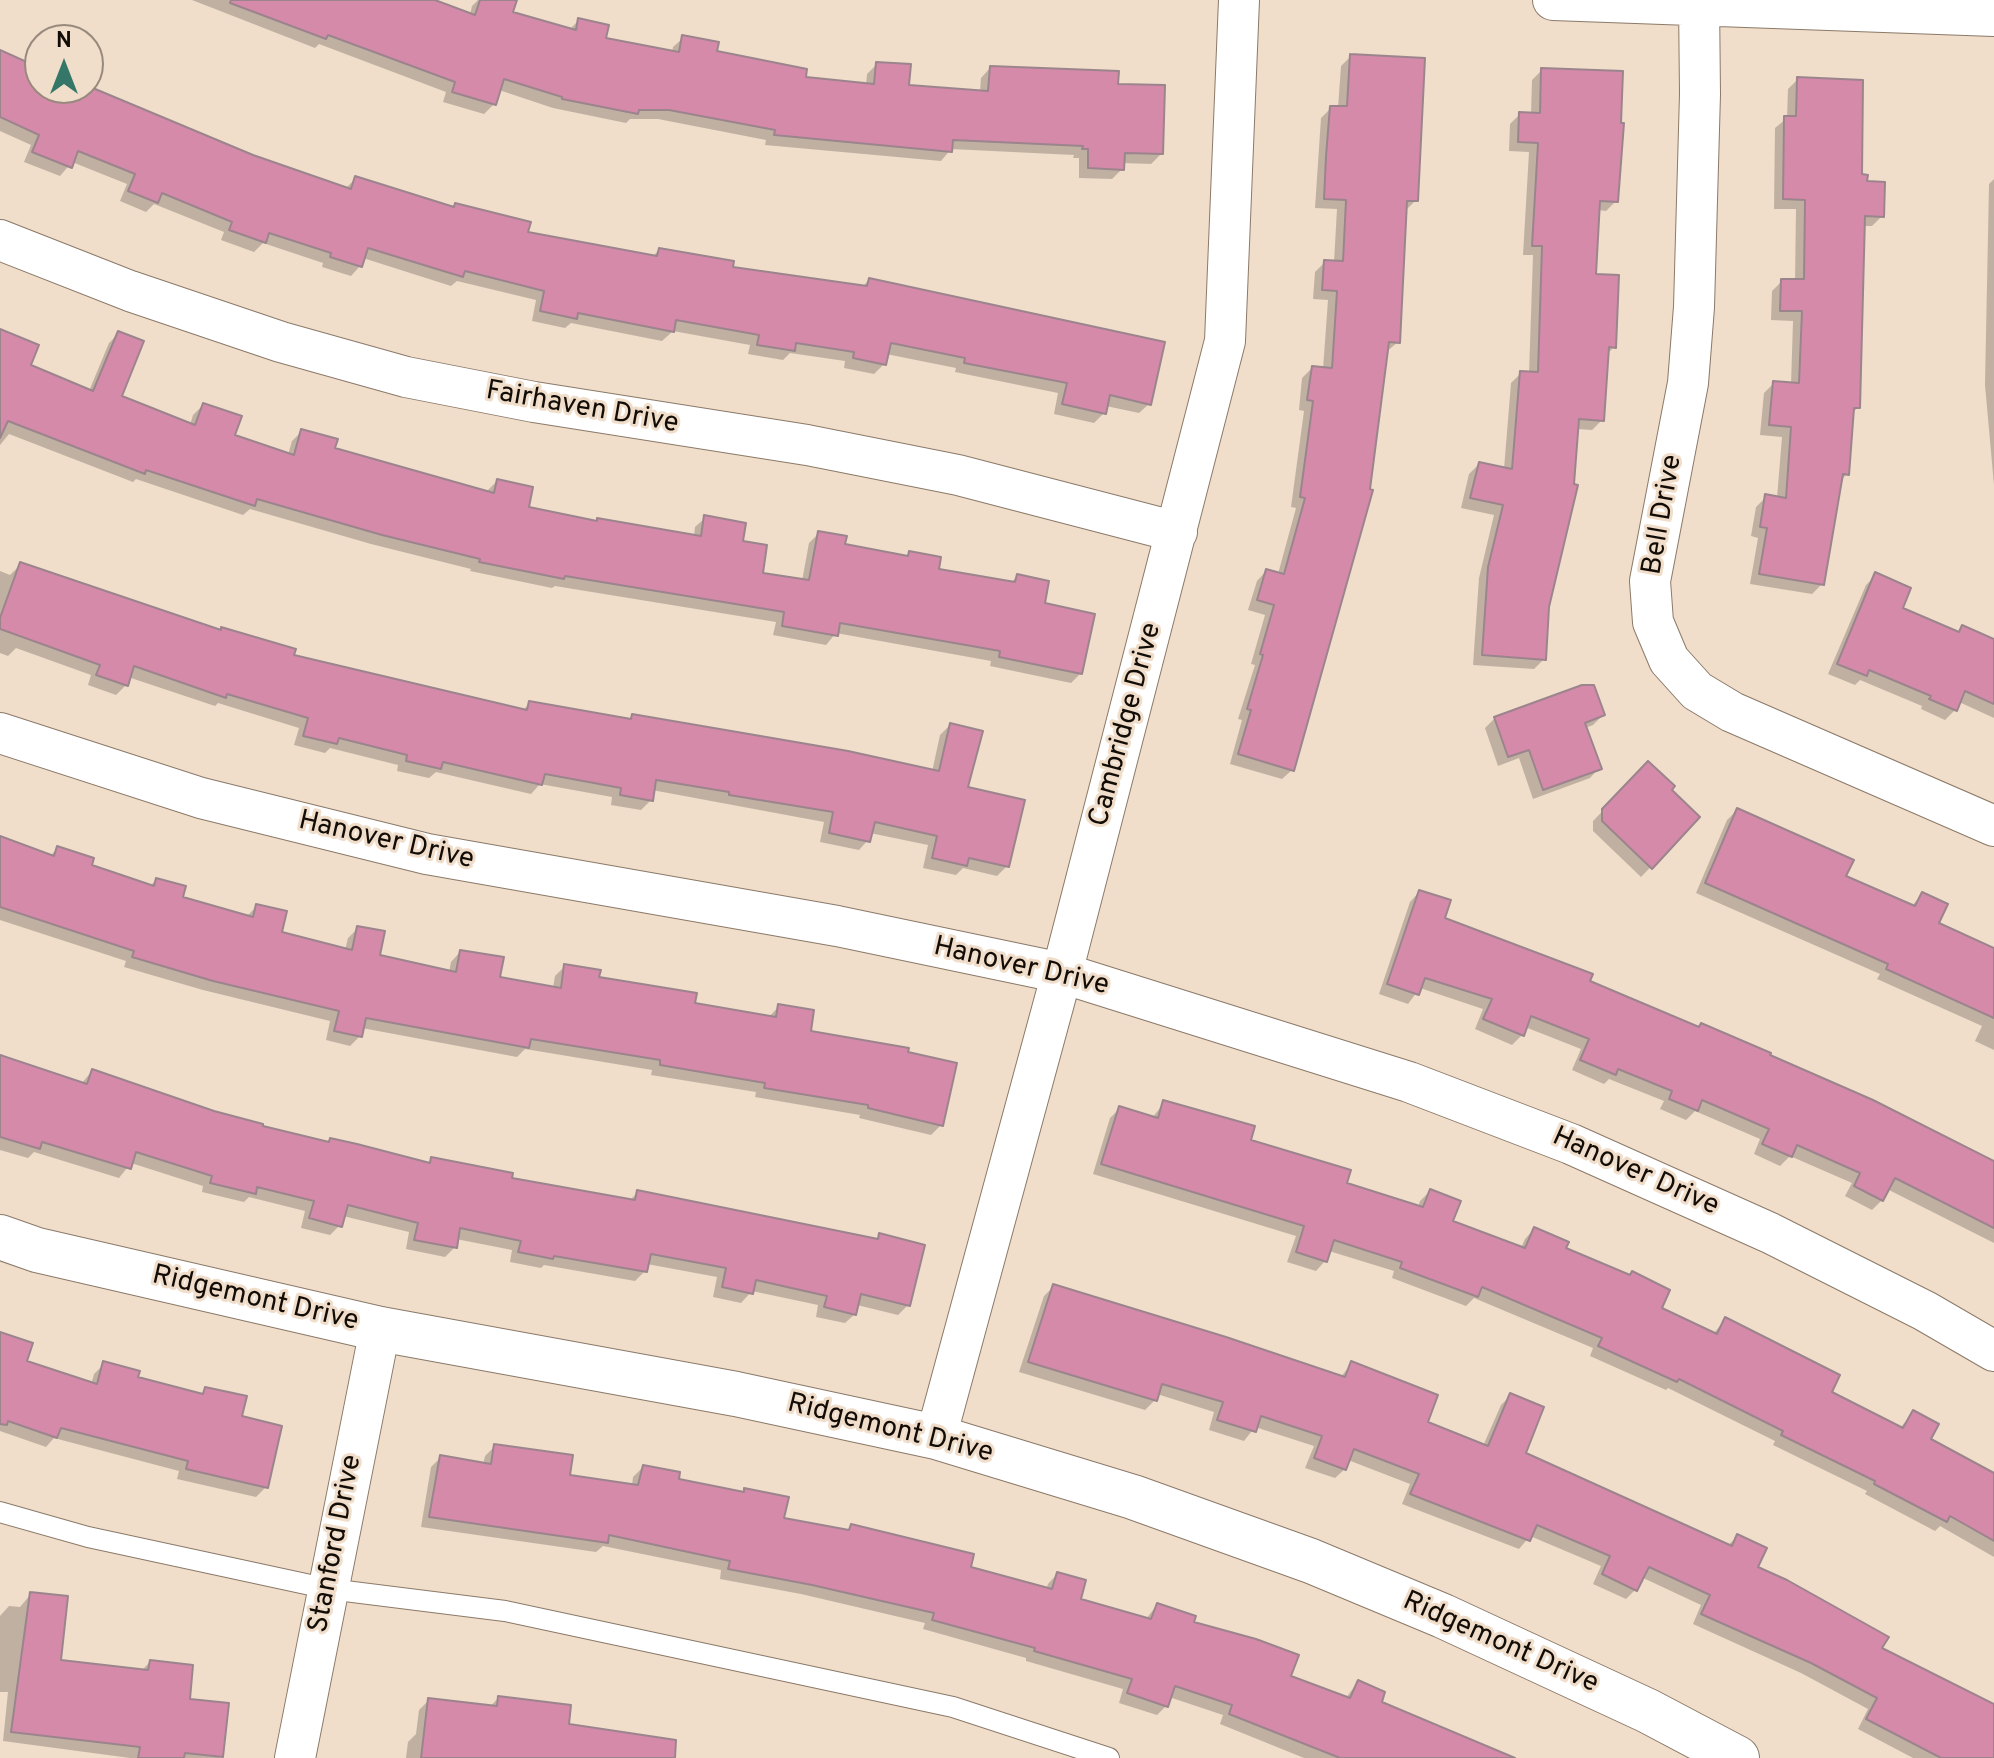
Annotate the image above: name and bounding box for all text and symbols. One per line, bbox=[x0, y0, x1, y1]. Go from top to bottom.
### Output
north arrow bbox=[24, 24, 104, 104]
text: N bbox=[56, 28, 72, 55]
street label: Fairhaven Drive bbox=[483, 376, 681, 442]
street label: Bell Drive bbox=[1637, 452, 1691, 578]
street label: Cambridge Drive bbox=[1084, 619, 1170, 831]
street label: Hanover Drive bbox=[295, 806, 477, 878]
street label: Hanover Drive bbox=[930, 932, 1112, 1004]
street label: Hanover Drive bbox=[1546, 1121, 1724, 1225]
street label: Ridgemont Drive bbox=[148, 1260, 362, 1340]
street label: Ridgemont Drive bbox=[784, 1388, 996, 1472]
street label: Stanford Drive bbox=[303, 1452, 371, 1636]
street label: Ridgemont Drive bbox=[1397, 1586, 1603, 1702]

